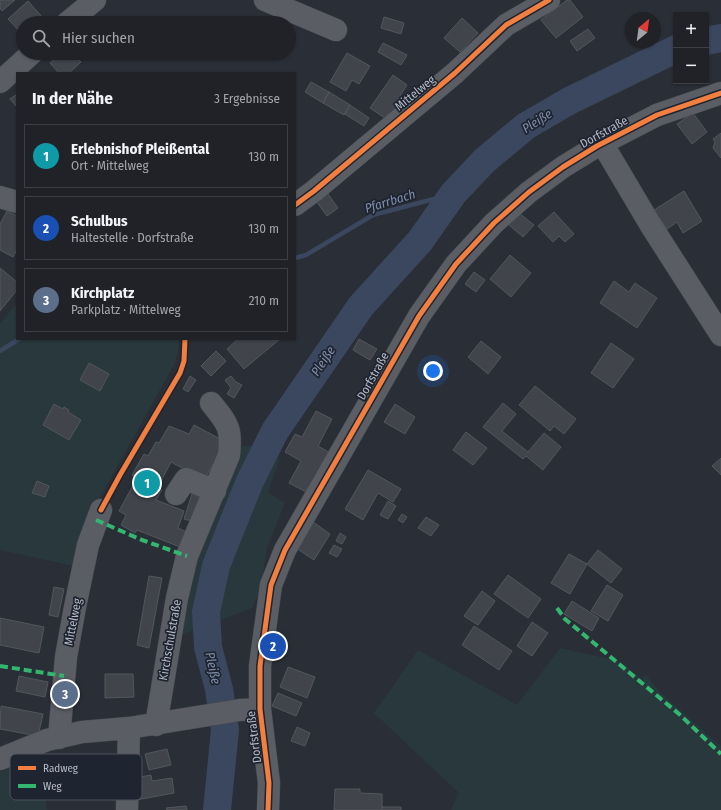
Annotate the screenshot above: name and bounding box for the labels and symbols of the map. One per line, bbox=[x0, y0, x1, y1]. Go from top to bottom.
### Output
north arrow bbox=[625, 12, 661, 48]
street label: Mittelweg bbox=[392, 72, 438, 113]
water label: Pleiße bbox=[519, 106, 555, 136]
street label: Dorfstraße bbox=[578, 113, 630, 151]
water label: Pfarrbach bbox=[363, 186, 417, 216]
water label: Pleiße bbox=[308, 343, 338, 379]
street label: Dorfstraße bbox=[354, 350, 392, 402]
your location bbox=[423, 361, 443, 381]
pin: 1 bbox=[134, 468, 160, 498]
street label: Mittelweg bbox=[62, 597, 84, 647]
street label: Kirchschulstraße bbox=[156, 598, 184, 682]
pin: 2 bbox=[260, 631, 286, 661]
water label: Pleiße bbox=[202, 651, 224, 685]
pin: 3 bbox=[52, 679, 78, 709]
street label: Dorfstraße bbox=[244, 710, 264, 764]
legend bbox=[10, 754, 142, 800]
text: Radweg bbox=[43, 762, 79, 775]
text: Weg bbox=[43, 780, 63, 793]

